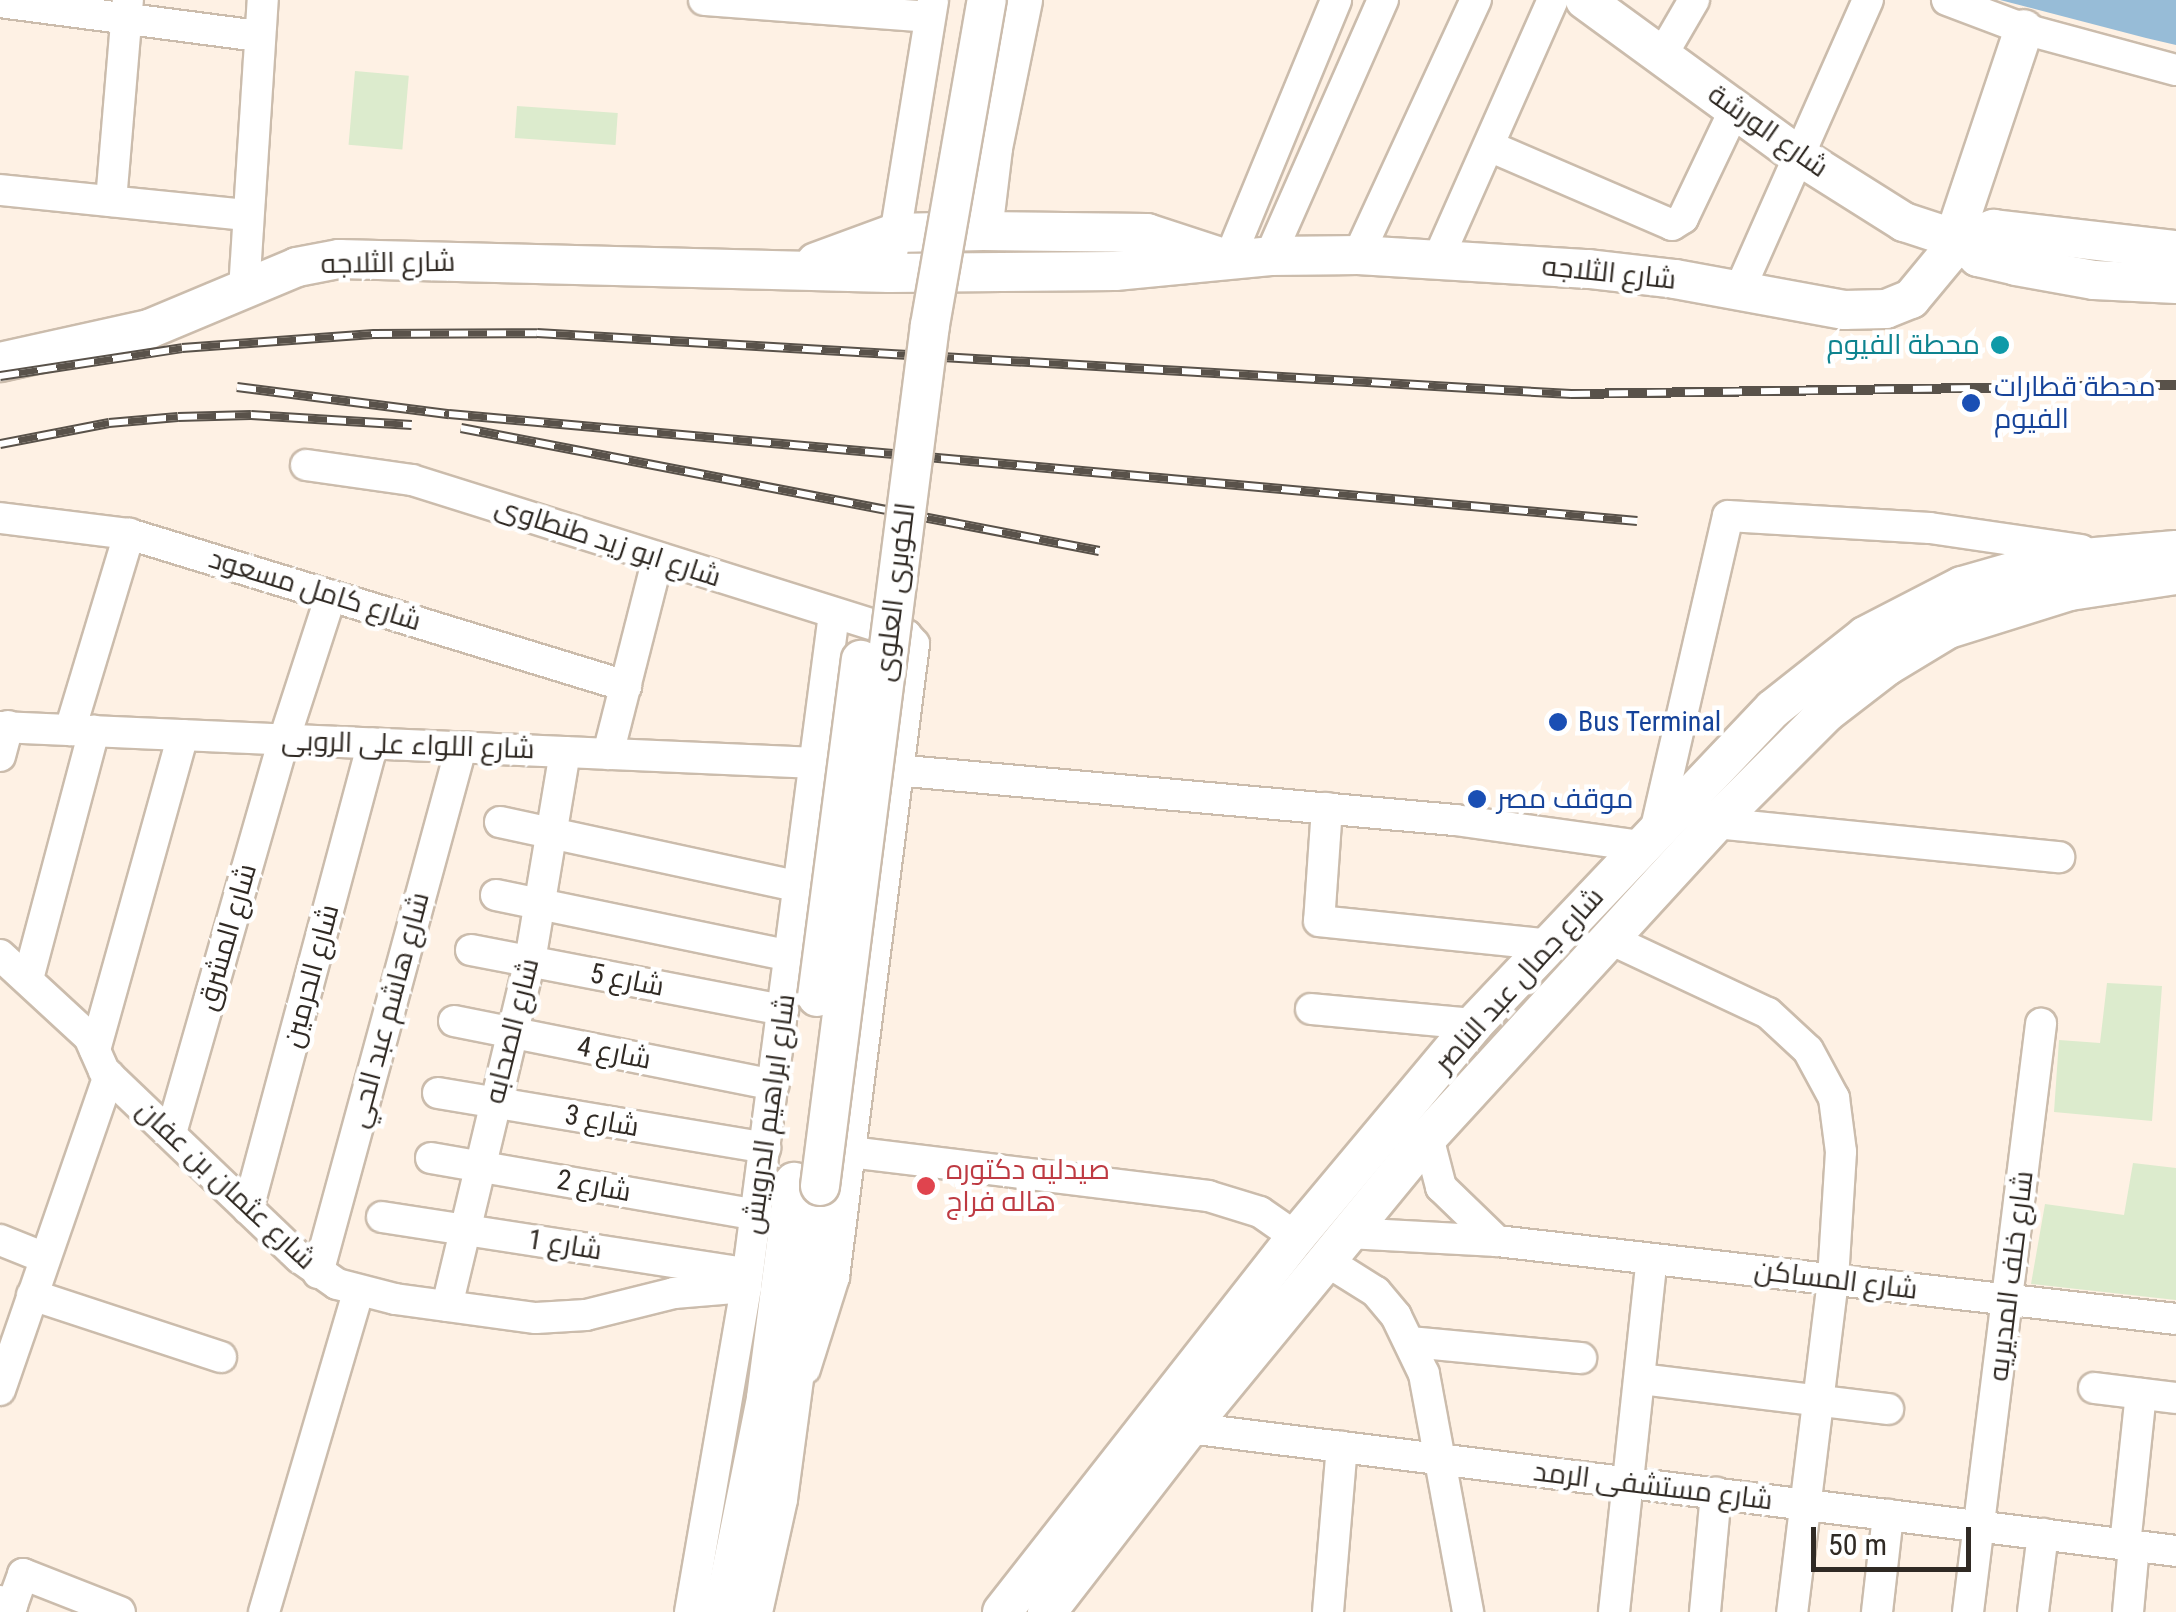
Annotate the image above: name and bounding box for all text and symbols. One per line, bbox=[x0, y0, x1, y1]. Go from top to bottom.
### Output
street label: شارع الورشة bbox=[1702, 77, 1834, 185]
street label: شارع الثلاجه bbox=[320, 245, 456, 281]
street label: شارع الثلاجه bbox=[1540, 249, 1678, 297]
place label: محطة الفيوم bbox=[1826, 328, 1980, 362]
marker: محطة الفيوم bbox=[1989, 334, 2011, 356]
place label: محطة قطارات الفيوم bbox=[1994, 370, 2156, 436]
marker: محطة قطارات الفيوم bbox=[1958, 390, 1984, 416]
street label: شارع ابو زيد طنطاوى bbox=[491, 490, 725, 594]
street label: الكوبرى العلوى bbox=[867, 501, 923, 683]
street label: شارع كامل مسعود bbox=[205, 542, 425, 638]
place label: Bus Terminal bbox=[1578, 705, 1722, 739]
marker: Bus Terminal bbox=[1547, 711, 1569, 733]
street label: شارع اللواء على الروبى bbox=[281, 724, 535, 766]
place label: موقف مصر bbox=[1497, 782, 1633, 816]
marker: موقف مصر bbox=[1466, 788, 1488, 810]
street label: شارع المشرق bbox=[190, 860, 264, 1014]
street label: شارع جمال عبد الناصر bbox=[1427, 881, 1611, 1079]
street label: شارع هاشم عبد الحي bbox=[341, 889, 437, 1131]
street label: شارع الحرمين bbox=[276, 901, 346, 1051]
street label: شارع الصحابه bbox=[478, 955, 546, 1107]
street label: شارع 5 bbox=[587, 956, 667, 1004]
street label: شارع ابراهيم الدرويش bbox=[736, 992, 802, 1236]
street label: شارع 4 bbox=[574, 1029, 654, 1077]
street label: شارع عثمان بن عفان bbox=[130, 1093, 322, 1277]
street label: شارع 3 bbox=[562, 1098, 642, 1144]
place label: صيدليه دكتوره هاله فراج bbox=[946, 1153, 1110, 1219]
street label: شارع 2 bbox=[554, 1163, 634, 1209]
street label: شارع خلف المديريه bbox=[1981, 1169, 2041, 1383]
marker: صيدليه دكتوره هاله فراج bbox=[915, 1175, 937, 1197]
street label: شارع 1 bbox=[526, 1223, 604, 1267]
street label: شارع المساكن bbox=[1752, 1253, 1920, 1307]
street label: شارع مستشفى الرمد bbox=[1532, 1455, 1774, 1517]
scale bar bbox=[1816, 1507, 1976, 1569]
text: 50 m bbox=[1828, 1527, 1887, 1562]

